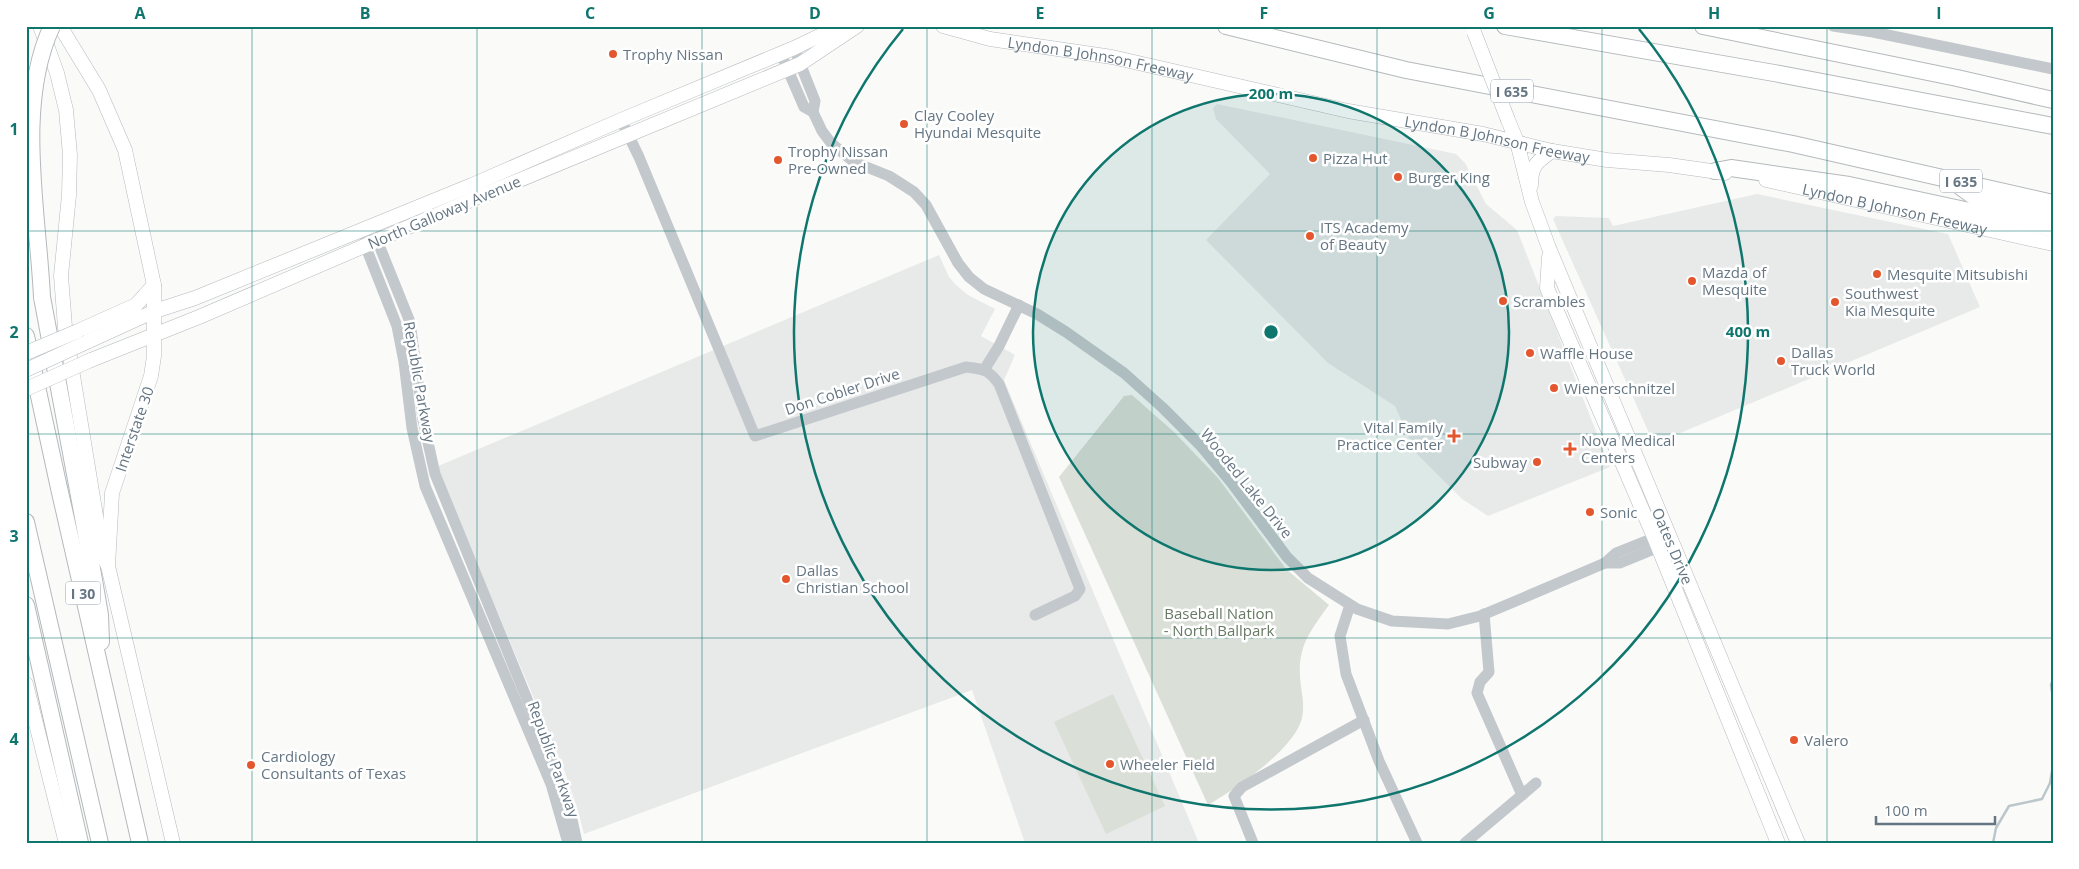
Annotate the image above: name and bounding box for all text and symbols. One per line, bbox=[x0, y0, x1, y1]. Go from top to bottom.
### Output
text: A bbox=[134, 2, 146, 24]
text: B bbox=[360, 2, 370, 24]
text: C bbox=[585, 2, 595, 24]
text: D bbox=[809, 2, 821, 24]
text: E bbox=[1036, 2, 1045, 24]
text: F bbox=[1260, 2, 1268, 24]
text: G bbox=[1483, 2, 1495, 24]
text: H bbox=[1708, 2, 1720, 24]
text: I bbox=[1936, 2, 1942, 24]
street label: Lyndon B Johnson Freeway bbox=[1006, 32, 1196, 85]
place label: Trophy Nissan bbox=[623, 44, 723, 64]
marker: Trophy Nissan bbox=[607, 48, 619, 60]
road number: I 635 bbox=[1491, 80, 1533, 102]
text: 200 m bbox=[1249, 83, 1293, 103]
place label: Clay Cooley Hyundai Mesquite bbox=[914, 105, 1041, 142]
street label: Lyndon B Johnson Freeway bbox=[1403, 111, 1592, 167]
text: 1 bbox=[9, 118, 19, 140]
marker: Clay Cooley Hyundai Mesquite bbox=[898, 118, 910, 130]
place label: Trophy Nissan Pre-Owned bbox=[788, 141, 888, 178]
place label: Pizza Hut bbox=[1323, 148, 1388, 168]
marker: Pizza Hut bbox=[1307, 152, 1319, 164]
marker: Trophy Nissan Pre-Owned bbox=[772, 154, 784, 166]
place label: Burger King bbox=[1408, 167, 1490, 187]
road number: I 635 bbox=[1940, 170, 1982, 192]
street label: North Galloway Avenue bbox=[364, 171, 524, 253]
marker: Burger King bbox=[1392, 171, 1404, 183]
street label: Lyndon B Johnson Freeway bbox=[1801, 178, 1989, 239]
place label: ITS Academy of Beauty bbox=[1320, 217, 1409, 254]
marker: ITS Academy of Beauty bbox=[1304, 230, 1316, 242]
place label: Mazda of Mesquite bbox=[1702, 262, 1767, 299]
place label: Mesquite Mitsubishi bbox=[1887, 264, 2028, 284]
marker: Mesquite Mitsubishi bbox=[1871, 268, 1883, 280]
marker: Mazda of Mesquite bbox=[1686, 275, 1698, 287]
place label: Southwest Kia Mesquite bbox=[1845, 283, 1935, 320]
place label: Scrambles bbox=[1513, 291, 1585, 311]
marker: Scrambles bbox=[1497, 295, 1509, 307]
marker: Southwest Kia Mesquite bbox=[1829, 296, 1841, 308]
street label: Republic Parkway bbox=[399, 320, 441, 445]
text: 2 bbox=[9, 321, 19, 343]
text: 400 m bbox=[1726, 321, 1770, 341]
centre of rings bbox=[1262, 323, 1280, 341]
place label: Dallas Truck World bbox=[1791, 342, 1876, 379]
place label: Waffle House bbox=[1540, 343, 1633, 363]
marker: Waffle House bbox=[1524, 347, 1536, 359]
marker: Dallas Truck World bbox=[1775, 355, 1787, 367]
street label: Don Cobler Drive bbox=[782, 363, 902, 419]
place label: Wienerschnitzel bbox=[1564, 378, 1675, 398]
marker: Wienerschnitzel bbox=[1548, 382, 1560, 394]
street label: Interstate 30 bbox=[110, 384, 158, 474]
place label: Vital Family Practice Center bbox=[1337, 417, 1443, 454]
street label: Wooded Lake Drive bbox=[1197, 424, 1297, 542]
marker: Vital Family Practice Center bbox=[1447, 429, 1461, 443]
place label: Nova Medical Centers bbox=[1581, 430, 1675, 467]
marker: Nova Medical Centers bbox=[1563, 442, 1577, 456]
place label: Subway bbox=[1473, 452, 1527, 472]
marker: Subway bbox=[1531, 456, 1543, 468]
place label: Sonic bbox=[1600, 502, 1637, 522]
street label: Oates Drive bbox=[1648, 505, 1698, 587]
marker: Sonic bbox=[1584, 506, 1596, 518]
text: 3 bbox=[9, 525, 19, 547]
place label: Dallas Christian School bbox=[796, 560, 909, 597]
marker: Dallas Christian School bbox=[780, 573, 792, 585]
road number: I 30 bbox=[66, 582, 100, 604]
park label: Baseball Nation - North Ballpark bbox=[1164, 603, 1274, 640]
street label: Republic Parkway bbox=[524, 698, 585, 821]
text: 4 bbox=[9, 728, 19, 750]
place label: Valero bbox=[1804, 730, 1849, 750]
marker: Valero bbox=[1788, 734, 1800, 746]
place label: Cardiology Consultants of Texas bbox=[261, 746, 406, 783]
place label: Wheeler Field bbox=[1120, 754, 1215, 774]
marker: Wheeler Field bbox=[1104, 758, 1116, 770]
marker: Cardiology Consultants of Texas bbox=[245, 759, 257, 771]
scale bar bbox=[1876, 794, 1995, 826]
text: 100 m bbox=[1884, 800, 1928, 820]

